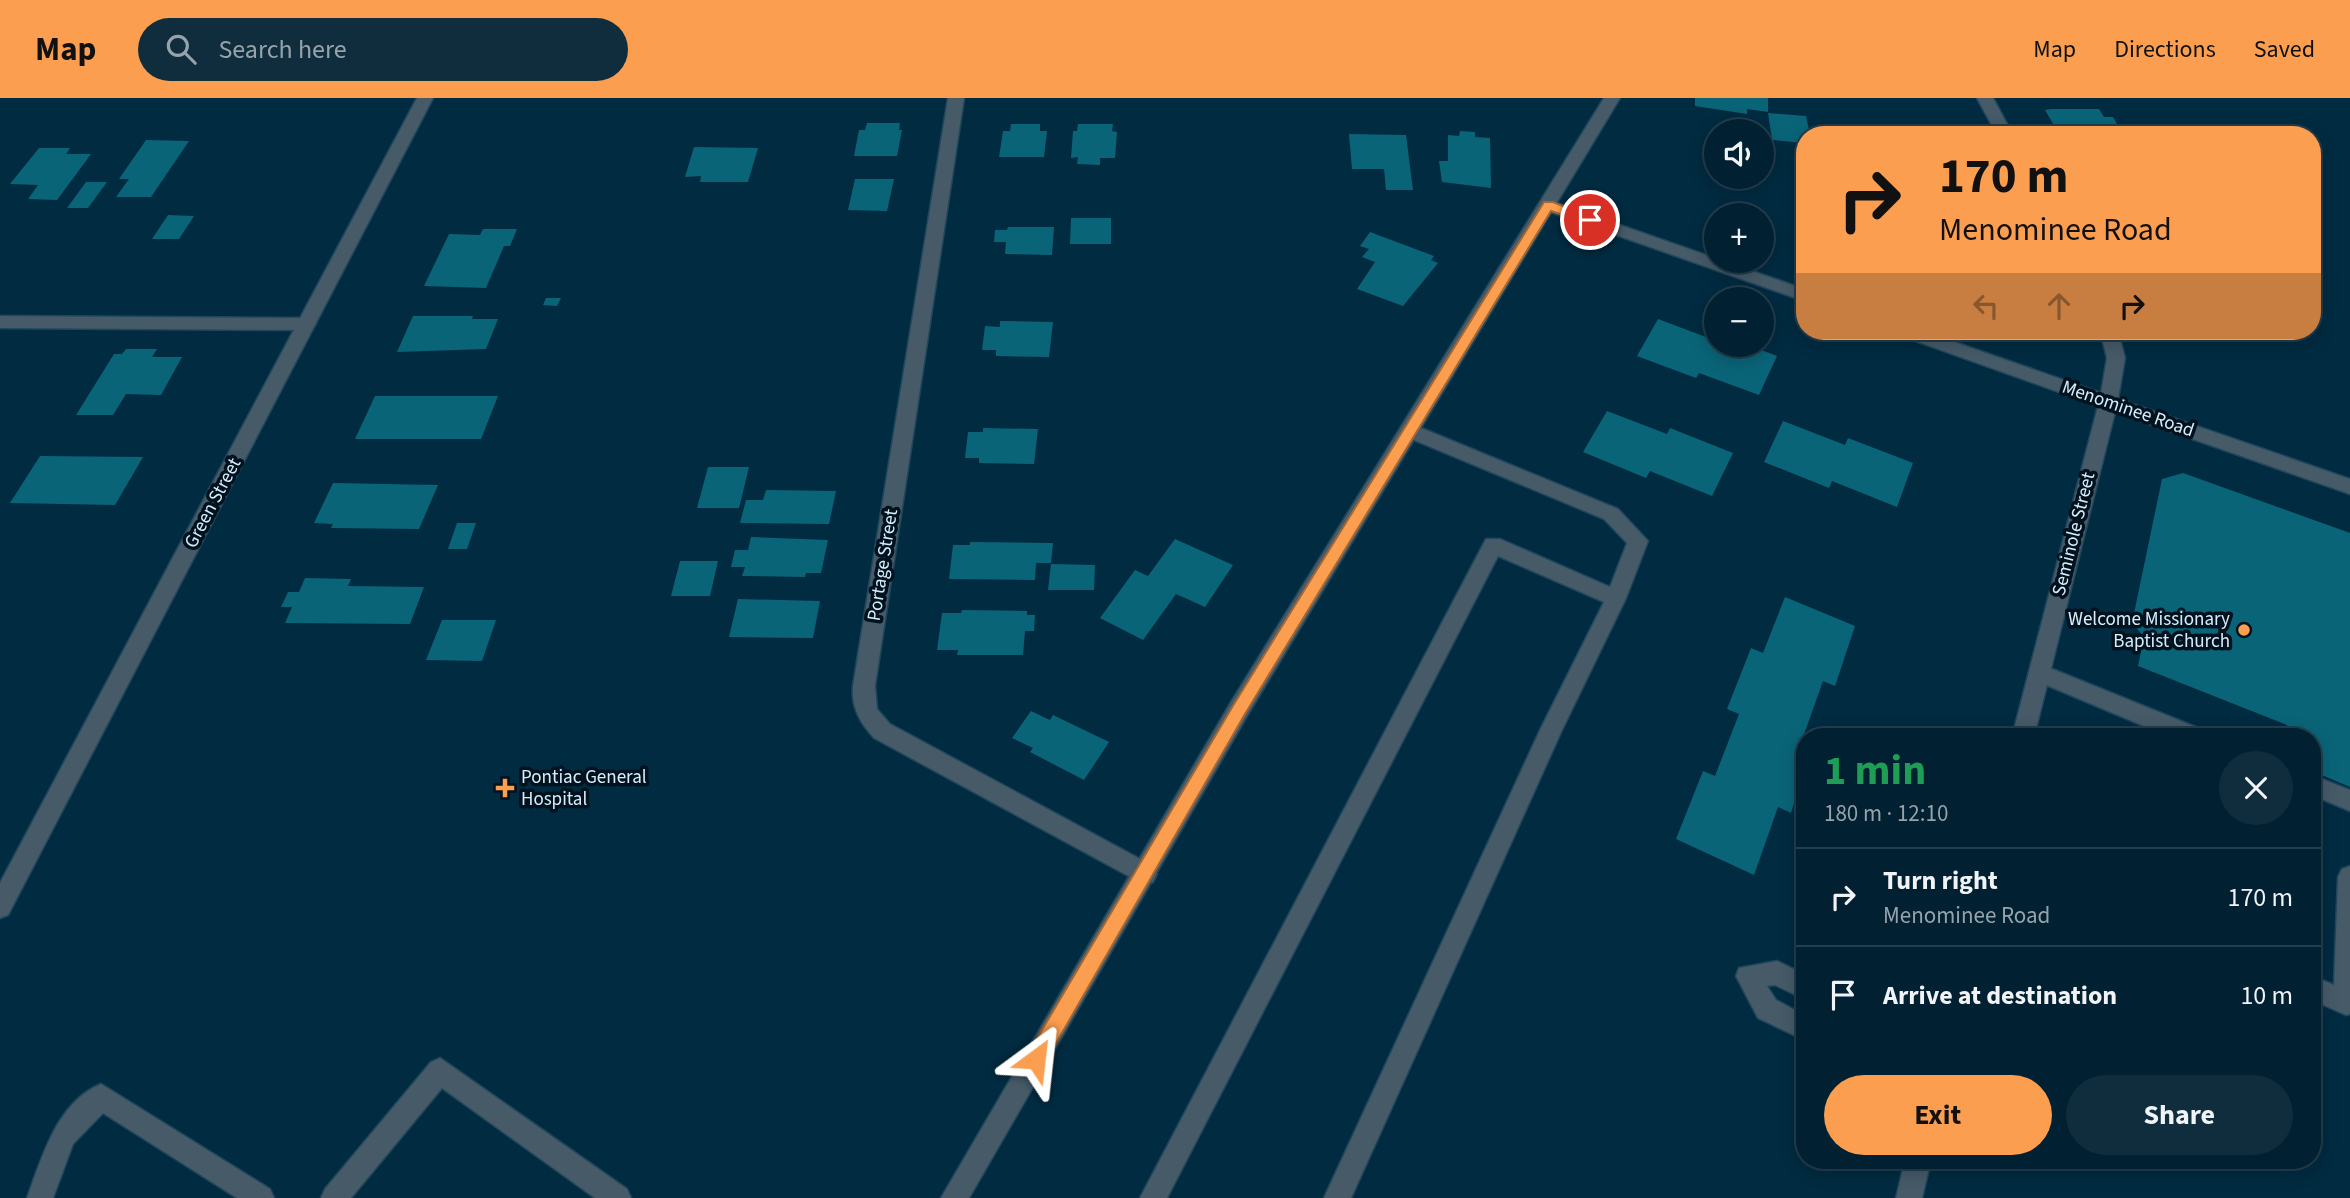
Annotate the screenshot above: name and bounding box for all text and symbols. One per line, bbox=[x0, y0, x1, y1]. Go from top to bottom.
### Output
search box bbox=[138, 18, 628, 81]
text: Map bbox=[35, 26, 96, 73]
icon: search bbox=[162, 30, 200, 68]
text: Search here bbox=[218, 31, 347, 68]
text: Map bbox=[2033, 32, 2076, 67]
text: Directions bbox=[2114, 32, 2216, 67]
text: Saved bbox=[2254, 32, 2315, 67]
map controls bbox=[1704, 119, 1774, 357]
button: sound bbox=[1704, 119, 1774, 189]
text: 170 m bbox=[1939, 142, 2068, 212]
icon: right bbox=[1824, 154, 1915, 245]
pin bbox=[1560, 190, 1620, 250]
icon: arrive bbox=[1571, 201, 1609, 239]
button: + bbox=[1704, 203, 1774, 273]
text: Menominee Road bbox=[1939, 207, 2172, 253]
button: − bbox=[1704, 287, 1774, 357]
icon: left bbox=[1967, 287, 2005, 325]
icon: ahead bbox=[2040, 287, 2078, 325]
icon: right bbox=[2113, 287, 2151, 325]
street label: Menominee Road bbox=[2058, 374, 2198, 444]
street label: Green Street bbox=[178, 453, 248, 553]
street label: Seminole Street bbox=[2046, 469, 2103, 599]
street label: Portage Street bbox=[861, 507, 905, 623]
place label: Welcome Missionary Baptist Church bbox=[2068, 606, 2230, 655]
marker: Welcome Missionary Baptist Church bbox=[2236, 622, 2252, 638]
text: 1 min bbox=[1824, 741, 1926, 801]
button: close bbox=[2219, 751, 2293, 825]
place label: Pontiac General Hospital bbox=[521, 764, 647, 813]
marker: Pontiac General Hospital bbox=[495, 778, 515, 798]
text: 180 m · 12:10 bbox=[1824, 797, 1948, 830]
text: Turn right bbox=[1883, 862, 1998, 899]
icon: right bbox=[1824, 878, 1862, 916]
text: 170 m bbox=[2227, 879, 2293, 916]
text: Menominee Road bbox=[1883, 899, 2050, 932]
icon: arrive bbox=[1824, 976, 1862, 1014]
text: Arrive at destination bbox=[1883, 977, 2117, 1014]
text: 10 m bbox=[2240, 977, 2293, 1014]
position arrow bbox=[999, 1022, 1073, 1096]
button: Exit bbox=[1824, 1075, 2052, 1155]
button: Share bbox=[2066, 1075, 2293, 1155]

